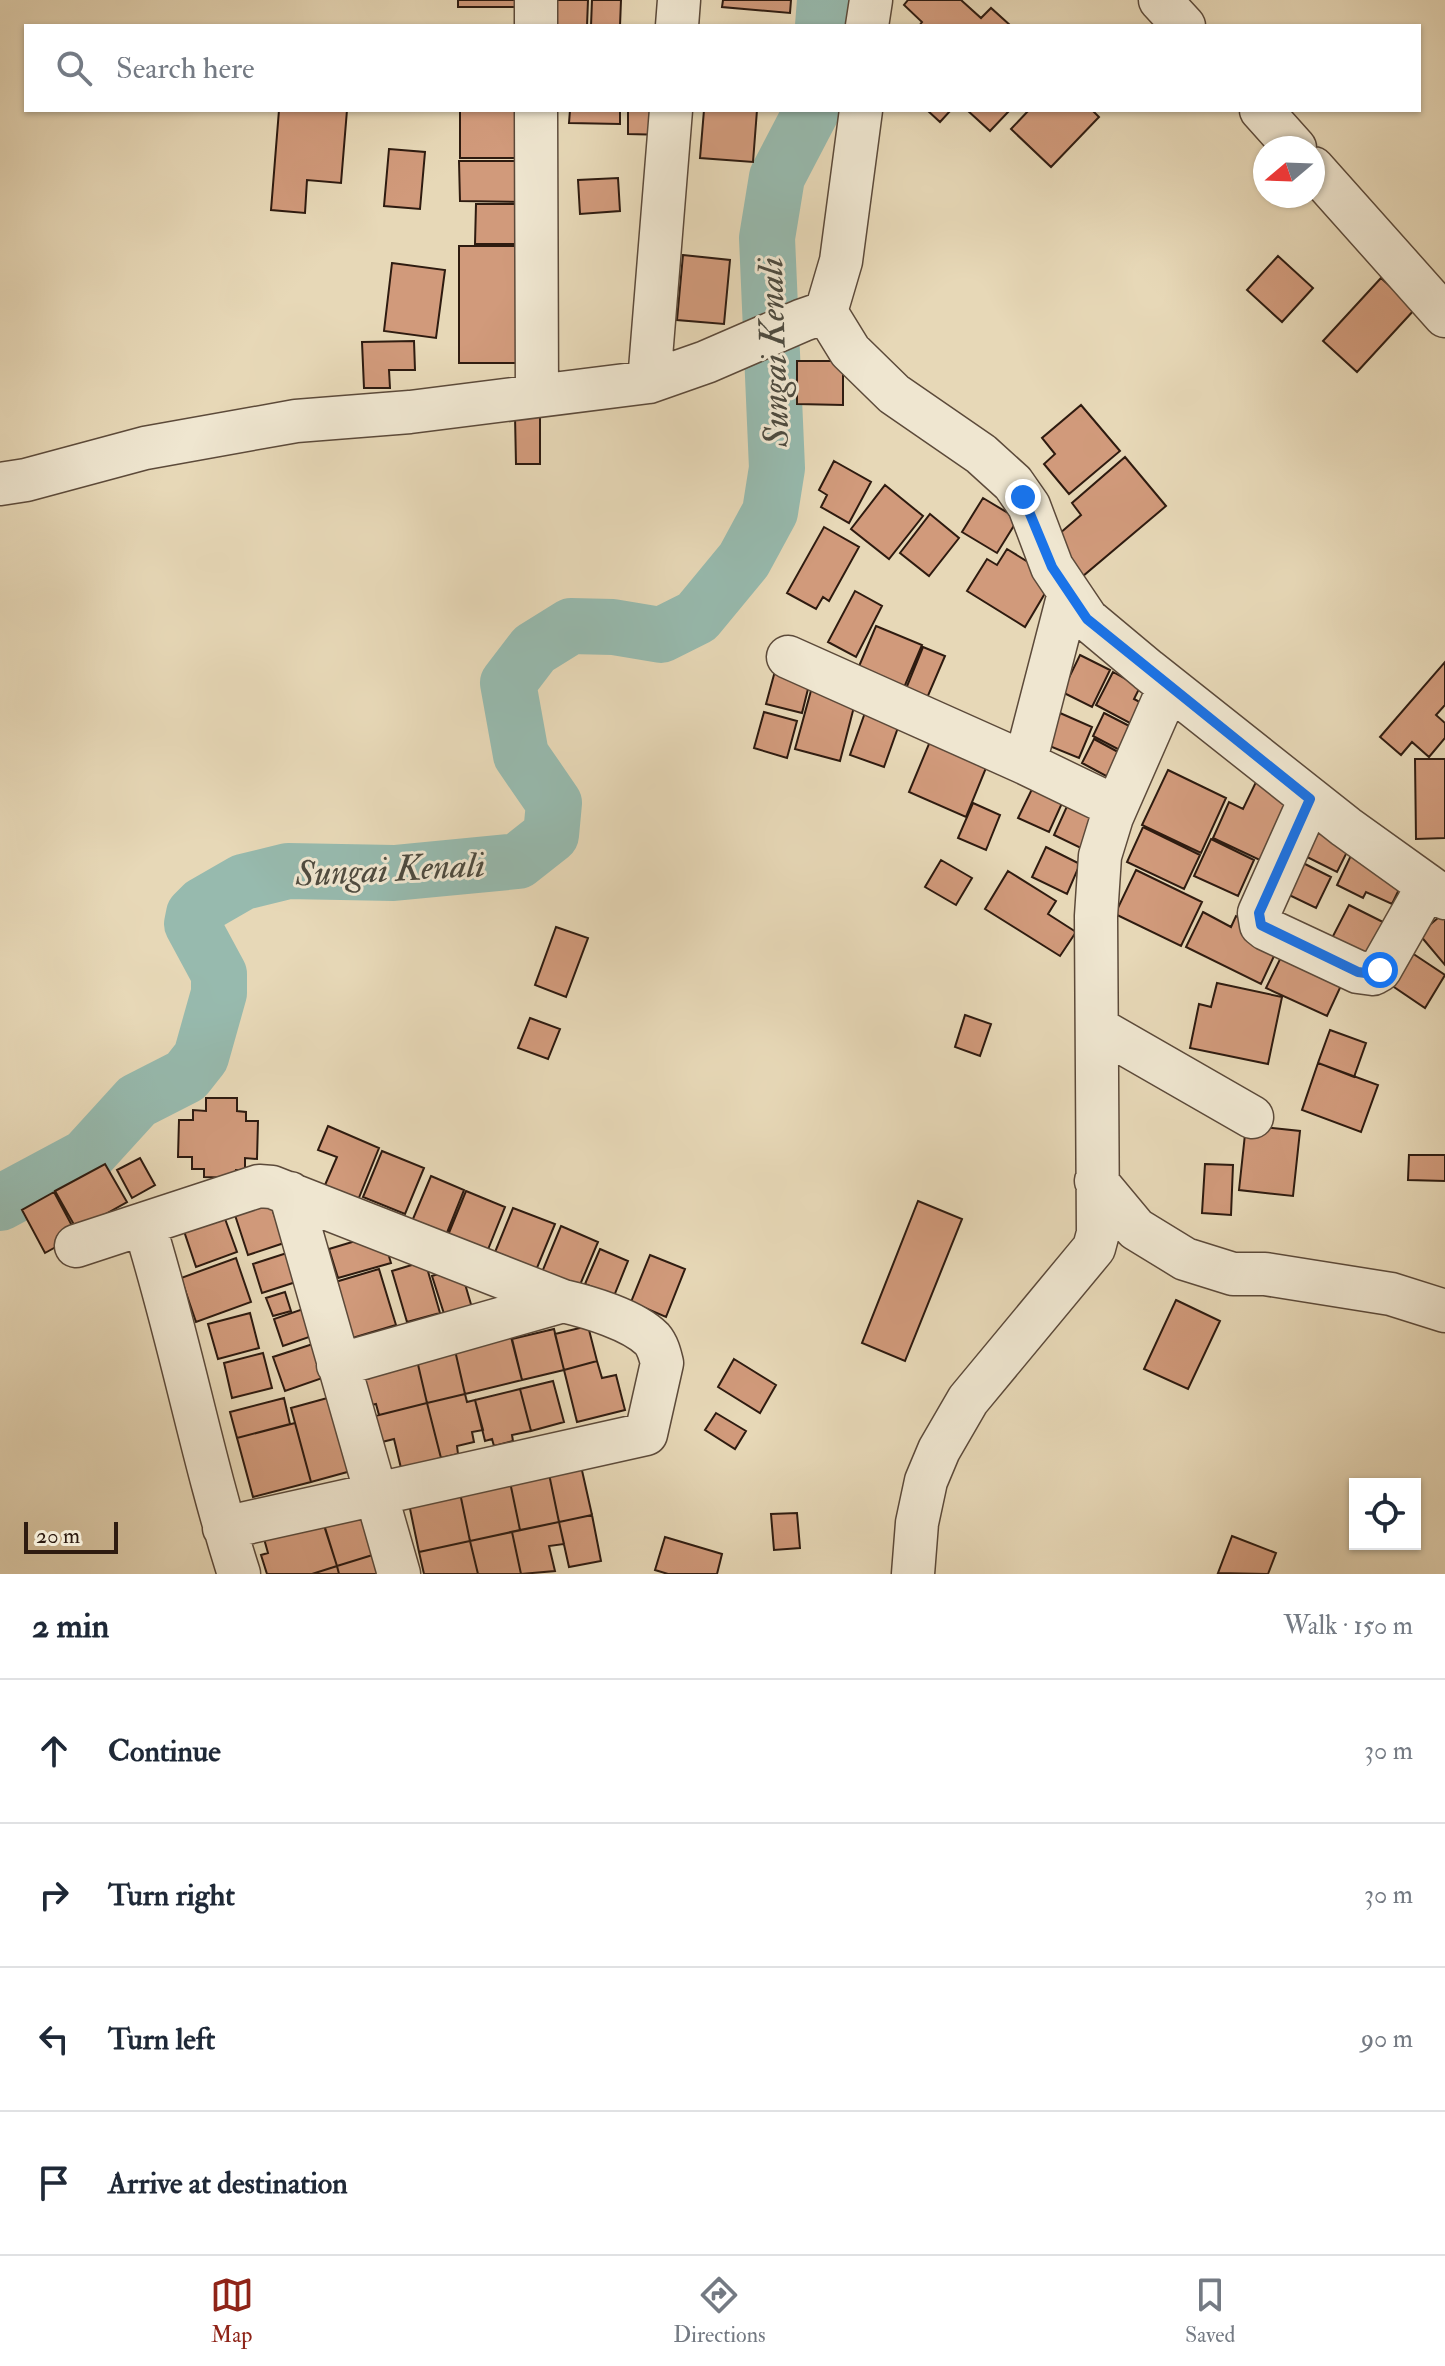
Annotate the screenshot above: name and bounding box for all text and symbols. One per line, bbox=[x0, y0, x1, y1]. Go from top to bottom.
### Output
search box bbox=[24, 24, 1421, 112]
icon: search bbox=[52, 46, 96, 90]
text: Search here bbox=[116, 50, 255, 87]
north arrow bbox=[1253, 136, 1325, 208]
water label: Sungai Kenali bbox=[748, 256, 799, 449]
route end bbox=[1005, 479, 1041, 515]
water label: Sungai Kenali bbox=[293, 842, 486, 897]
route start bbox=[1362, 952, 1398, 988]
map controls bbox=[1349, 1478, 1421, 1550]
button: locate bbox=[1349, 1478, 1421, 1550]
scale bar bbox=[24, 1518, 118, 1554]
text: 20 m bbox=[36, 1522, 80, 1550]
text: 2 min bbox=[32, 1605, 109, 1648]
text: Walk · 150 m bbox=[1284, 1610, 1413, 1642]
icon: ahead bbox=[32, 1729, 76, 1773]
text: Continue bbox=[108, 1733, 221, 1770]
text: 30 m bbox=[1364, 1735, 1413, 1767]
icon: right bbox=[32, 1873, 76, 1917]
text: Turn right bbox=[108, 1877, 235, 1914]
text: 30 m bbox=[1364, 1879, 1413, 1911]
icon: left bbox=[32, 2017, 76, 2061]
text: Turn left bbox=[108, 2021, 215, 2058]
text: 90 m bbox=[1361, 2023, 1413, 2055]
icon: arrive bbox=[32, 2161, 76, 2205]
text: Arrive at destination bbox=[108, 2165, 348, 2202]
tab: Map bbox=[210, 2273, 254, 2349]
tab: Directions bbox=[673, 2273, 766, 2349]
tab: Saved bbox=[1185, 2273, 1235, 2349]

